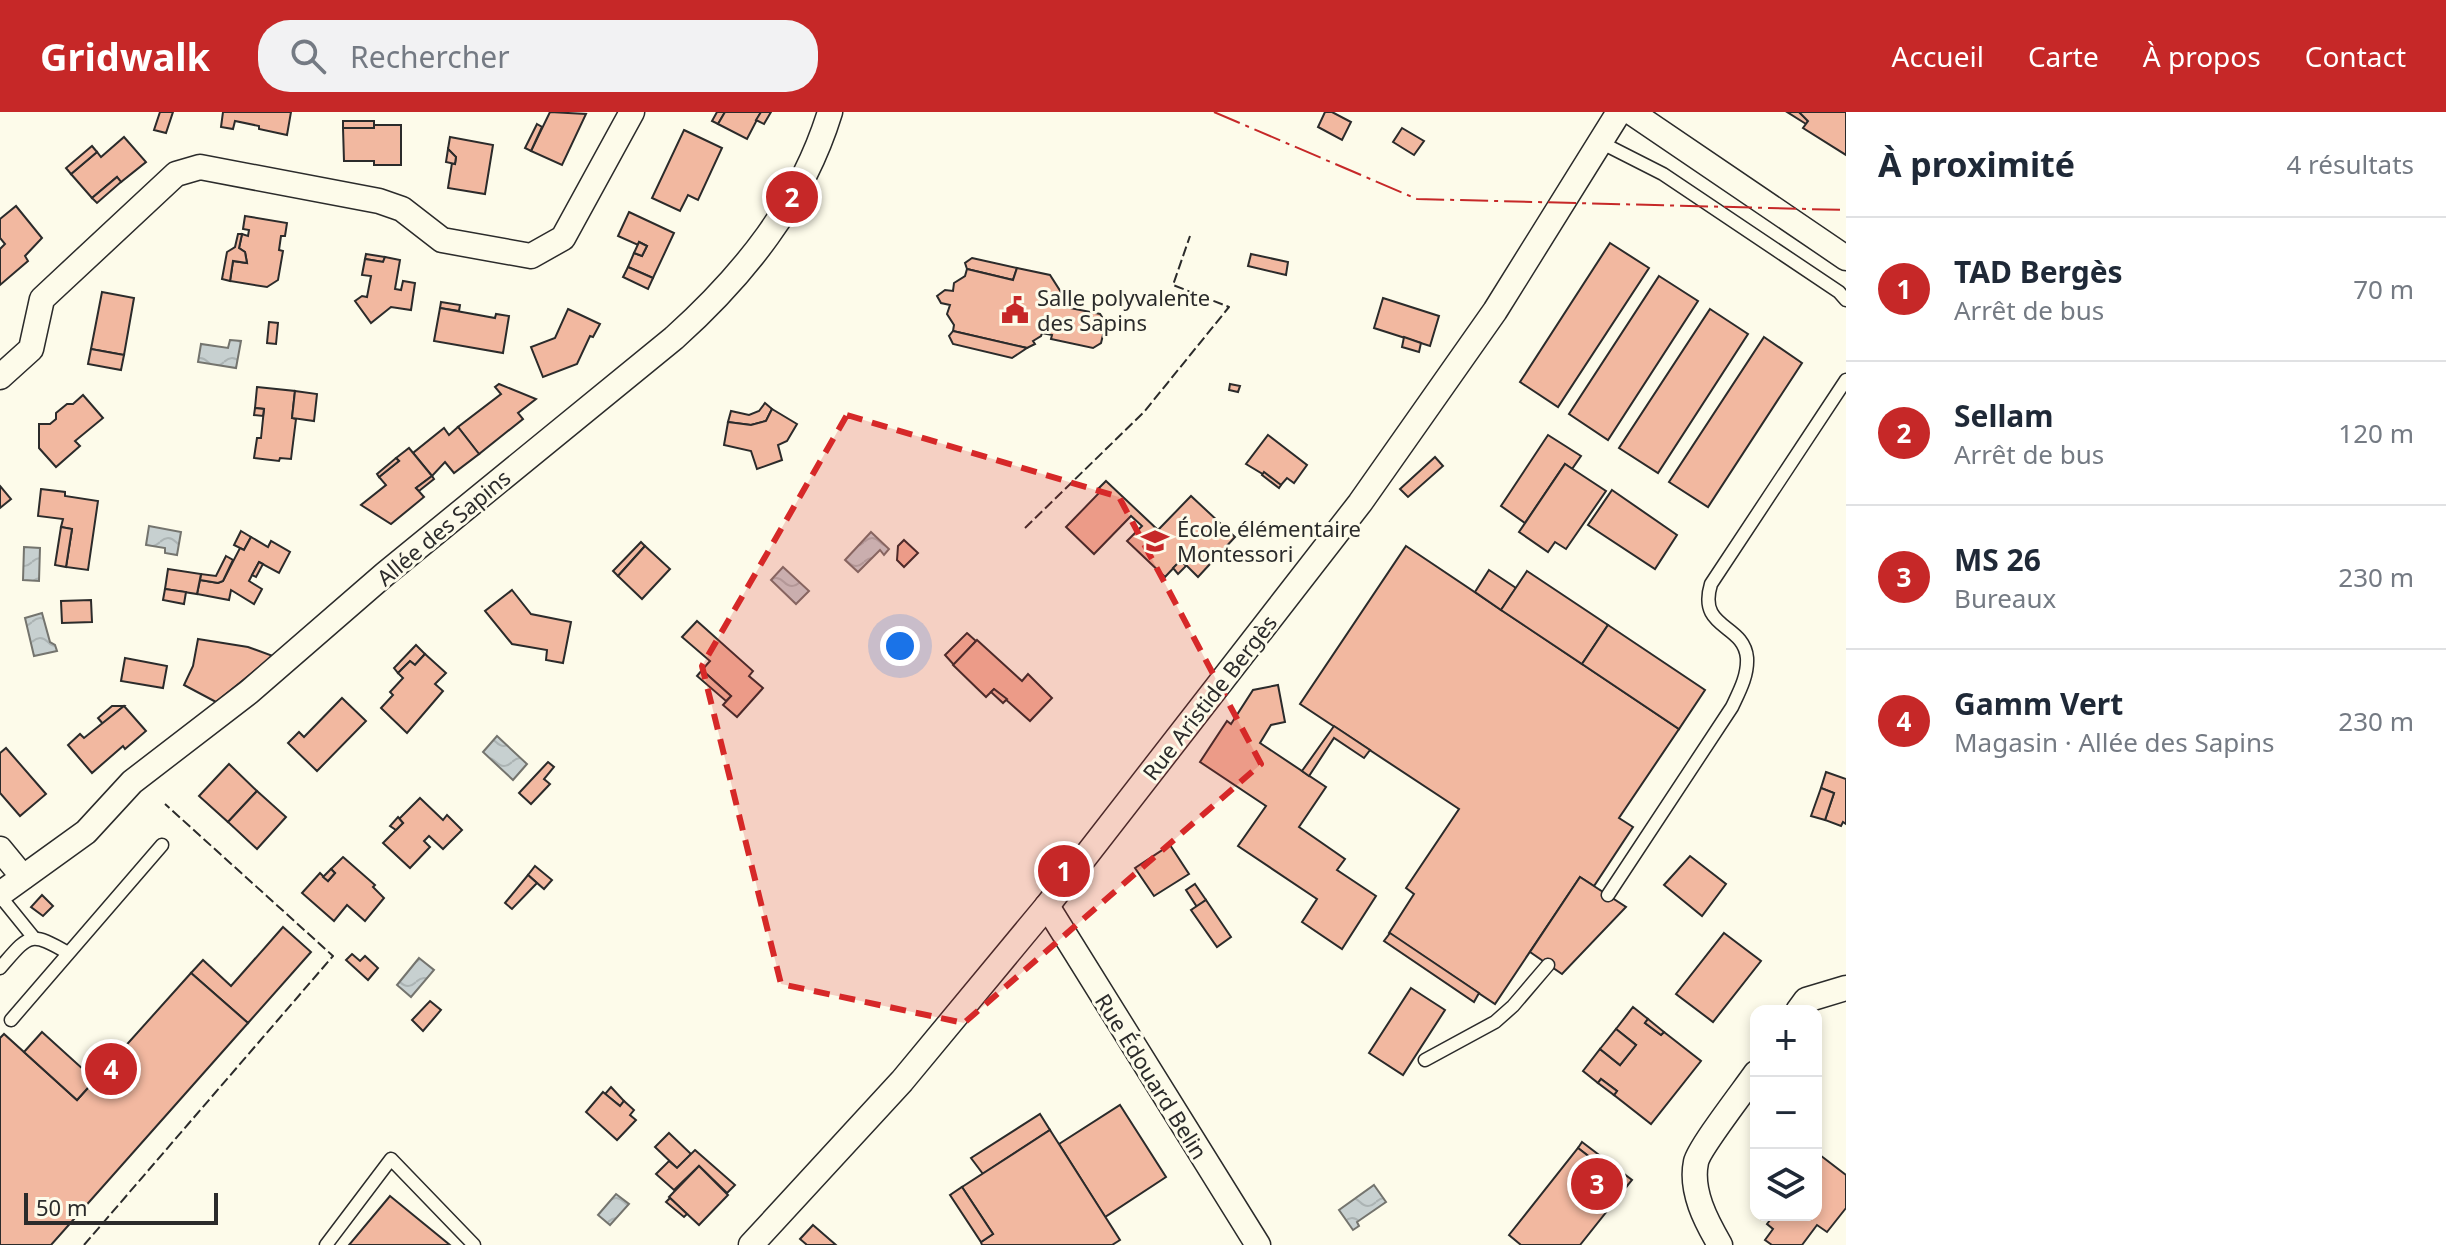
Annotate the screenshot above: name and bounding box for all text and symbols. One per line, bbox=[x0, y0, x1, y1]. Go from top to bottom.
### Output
search box bbox=[258, 20, 818, 92]
text: Gridwalk bbox=[40, 30, 210, 82]
icon: search bbox=[286, 34, 330, 78]
text: Rechercher bbox=[350, 36, 510, 77]
text: Accueil bbox=[1892, 37, 1984, 75]
text: Carte bbox=[2028, 37, 2099, 75]
text: À propos bbox=[2143, 37, 2261, 75]
text: Contact bbox=[2305, 37, 2406, 75]
text: À proximité bbox=[1878, 141, 2075, 187]
text: 4 résultats bbox=[2286, 146, 2414, 182]
pin: 2 bbox=[766, 167, 818, 227]
text: TAD Bergès bbox=[1954, 251, 2123, 292]
text: 1 bbox=[1897, 271, 1911, 307]
text: 70 m bbox=[2353, 271, 2414, 307]
place label: Salle polyvalente des Sapins bbox=[1037, 282, 1210, 337]
text: Arrêt de bus bbox=[1954, 292, 2104, 328]
public building icon: Salle polyvalente des Sapins bbox=[1000, 295, 1030, 325]
text: Sellam bbox=[1954, 395, 2054, 436]
text: 2 bbox=[1897, 415, 1911, 451]
text: 120 m bbox=[2338, 415, 2414, 451]
text: Arrêt de bus bbox=[1954, 436, 2104, 472]
street label: Allée des Sapins bbox=[370, 462, 516, 592]
place label: École élémentaire Montessori bbox=[1177, 513, 1361, 568]
school or university icon: École élémentaire Montessori bbox=[1140, 526, 1170, 556]
text: MS 26 bbox=[1954, 539, 2041, 580]
text: 3 bbox=[1897, 559, 1911, 595]
text: 230 m bbox=[2338, 559, 2414, 595]
text: Bureaux bbox=[1954, 580, 2056, 616]
street label: Rue Aristide Bergès bbox=[1135, 608, 1283, 786]
your location bbox=[880, 626, 920, 666]
text: Gamm Vert bbox=[1954, 683, 2123, 724]
text: 4 bbox=[1897, 703, 1911, 739]
text: 230 m bbox=[2338, 703, 2414, 739]
text: Magasin · Allée des Sapins bbox=[1954, 724, 2275, 760]
pin: 1 bbox=[1038, 841, 1090, 901]
street label: Rue Édouard Belin bbox=[1089, 987, 1215, 1165]
map controls bbox=[1750, 1005, 1822, 1221]
button: + bbox=[1750, 1005, 1822, 1077]
pin: 4 bbox=[85, 1039, 137, 1099]
button: − bbox=[1750, 1077, 1822, 1149]
button: layers bbox=[1750, 1149, 1822, 1221]
pin: 3 bbox=[1571, 1154, 1623, 1214]
scale bar bbox=[24, 1189, 218, 1225]
text: 50 m bbox=[36, 1192, 87, 1222]

